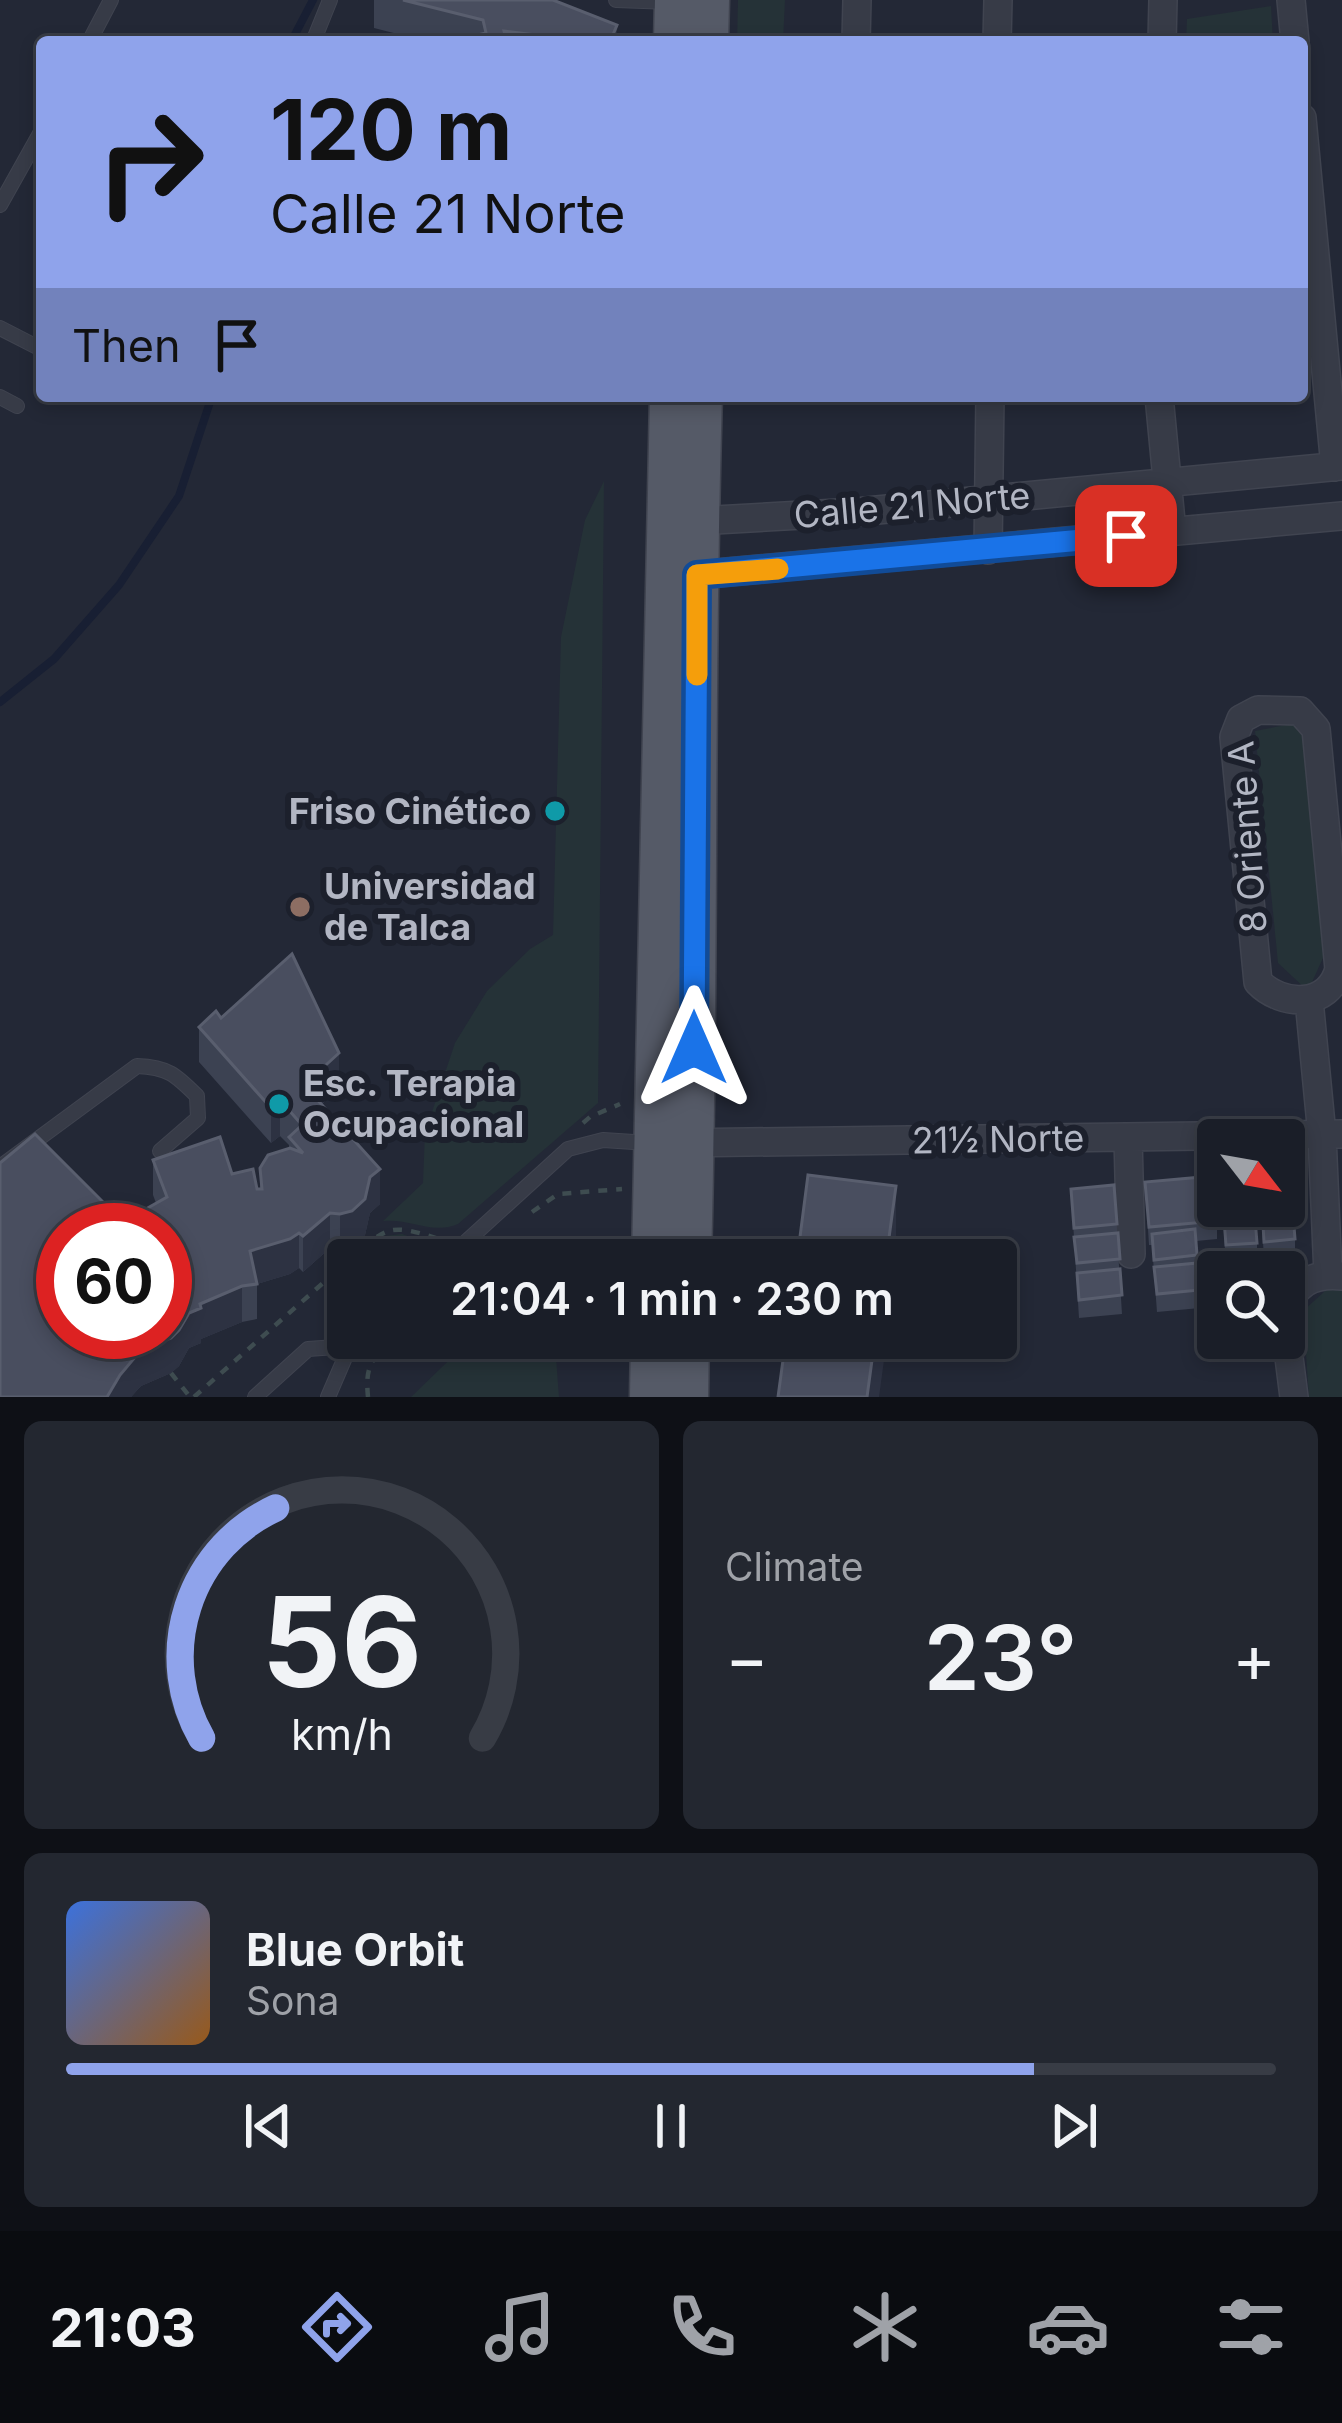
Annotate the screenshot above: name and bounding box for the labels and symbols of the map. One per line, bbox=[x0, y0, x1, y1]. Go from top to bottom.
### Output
street label: Calle 21 Norte bbox=[792, 473, 1032, 537]
pin bbox=[1075, 485, 1177, 587]
street label: 8 Oriente A bbox=[1218, 739, 1276, 935]
place label: Friso Cinético bbox=[289, 789, 531, 833]
marker: Friso Cinético bbox=[542, 798, 568, 824]
place label: Universidad de Talca bbox=[324, 864, 536, 949]
marker: Universidad de Talca bbox=[287, 894, 313, 920]
position arrow bbox=[631, 985, 757, 1111]
place label: Esc. Terapia Ocupacional bbox=[303, 1061, 524, 1146]
marker: Esc. Terapia Ocupacional bbox=[266, 1091, 292, 1117]
street label: 21½ Norte bbox=[911, 1115, 1085, 1163]
north arrow bbox=[1197, 1119, 1305, 1227]
speed limit sign: 60 bbox=[36, 1203, 192, 1359]

